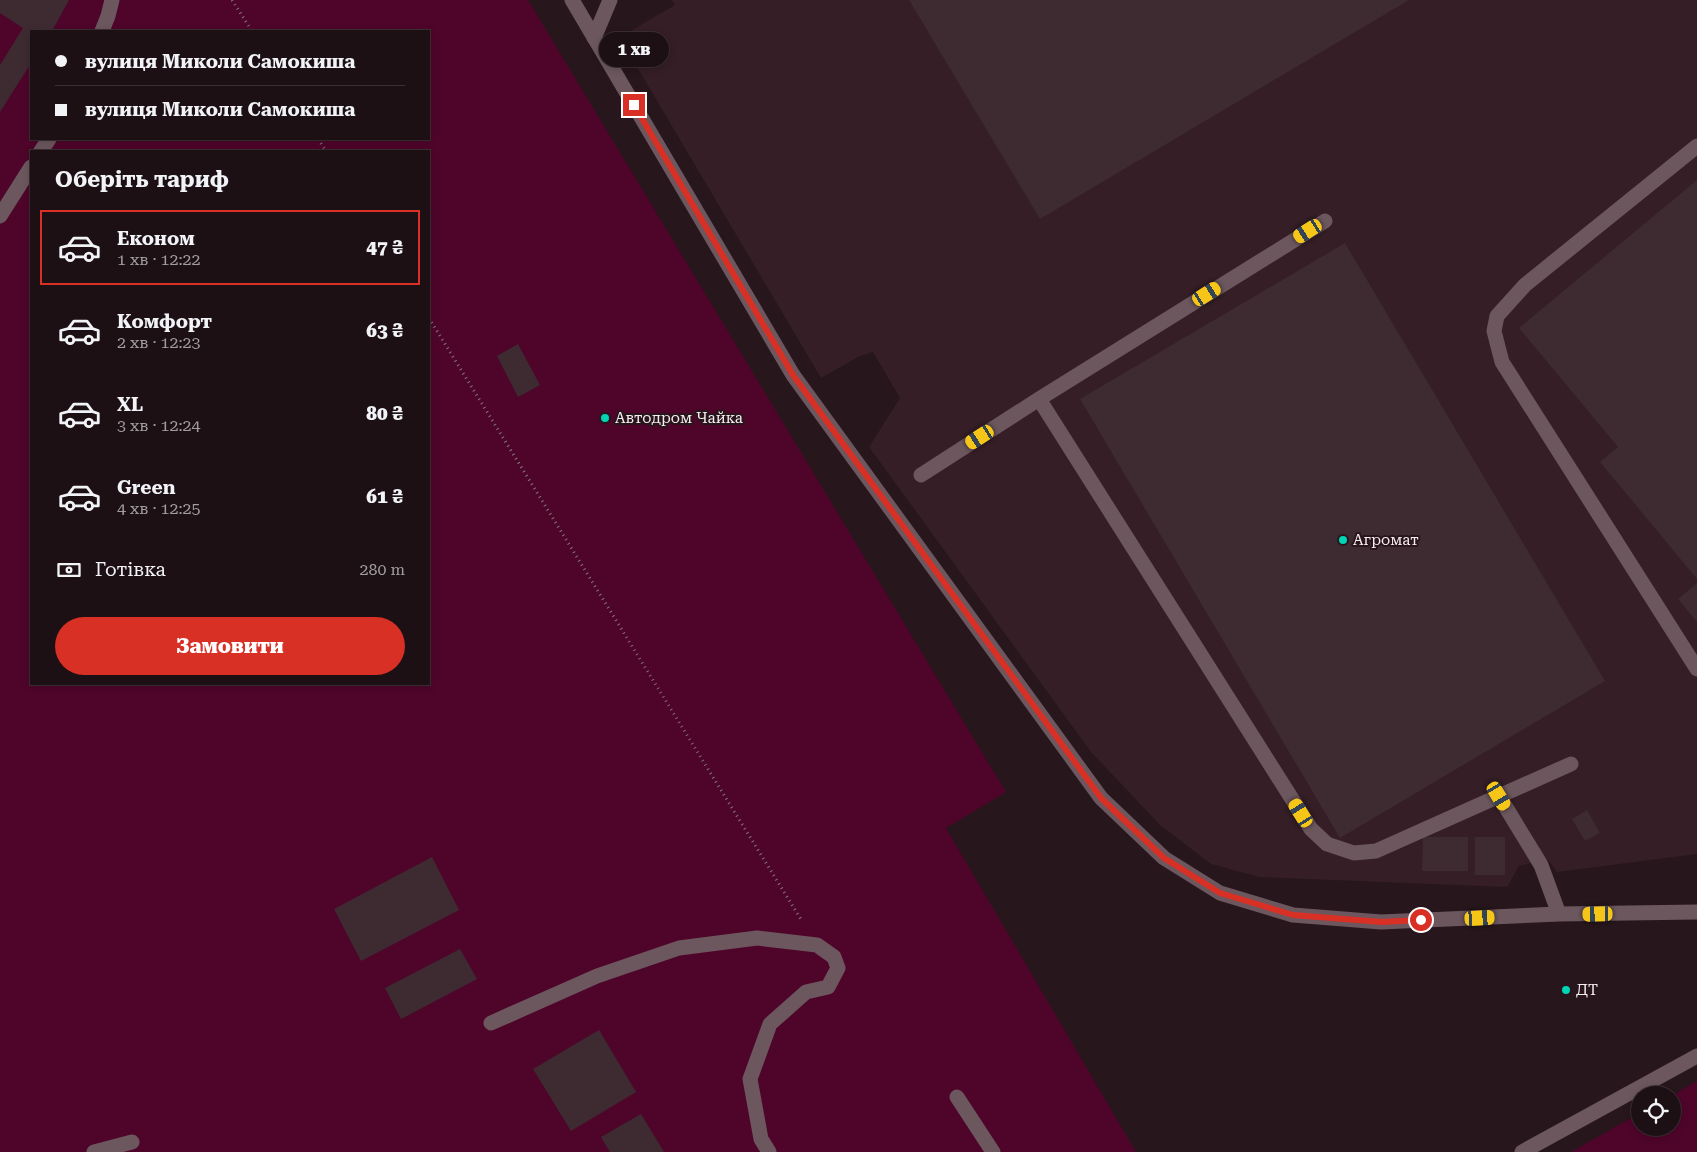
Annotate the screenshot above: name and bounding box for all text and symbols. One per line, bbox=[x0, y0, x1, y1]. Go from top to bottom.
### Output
callout: 1 хв bbox=[599, 32, 669, 68]
text: 1 хв bbox=[618, 40, 650, 59]
text: вулиця Миколи Самокиша bbox=[85, 50, 355, 73]
route end bbox=[623, 94, 645, 116]
text: вулиця Миколи Самокиша bbox=[85, 98, 355, 121]
text: Оберіть тариф bbox=[55, 167, 229, 192]
car bbox=[1291, 217, 1324, 245]
icon: car bbox=[57, 225, 102, 270]
text: Економ bbox=[117, 227, 195, 250]
text: 47 ₴ bbox=[366, 236, 403, 259]
text: 1 хв · 12:22 bbox=[117, 250, 201, 269]
car bbox=[1190, 280, 1223, 308]
icon: car bbox=[57, 308, 102, 353]
text: Комфорт bbox=[117, 310, 212, 333]
text: 63 ₴ bbox=[366, 319, 403, 342]
text: 2 хв · 12:23 bbox=[117, 333, 201, 352]
icon: car bbox=[57, 391, 102, 436]
text: XL bbox=[117, 393, 143, 416]
text: 80 ₴ bbox=[366, 402, 403, 425]
place label: Автодром Чайка bbox=[615, 409, 743, 427]
marker: Автодром Чайка bbox=[599, 412, 611, 424]
text: 3 хв · 12:24 bbox=[117, 416, 201, 435]
car bbox=[963, 423, 996, 451]
icon: car bbox=[57, 474, 102, 519]
text: Green bbox=[117, 476, 175, 499]
text: 61 ₴ bbox=[366, 485, 403, 508]
text: 4 хв · 12:25 bbox=[117, 499, 201, 518]
place label: Агромат bbox=[1353, 531, 1419, 549]
marker: Агромат bbox=[1337, 534, 1349, 546]
icon: cash bbox=[55, 556, 83, 584]
text: Готівка bbox=[95, 558, 166, 581]
text: 280 m bbox=[359, 560, 405, 579]
button: Замовити bbox=[55, 617, 405, 675]
car bbox=[1484, 779, 1513, 813]
car bbox=[1286, 796, 1315, 830]
car bbox=[1582, 906, 1613, 922]
route start bbox=[1410, 909, 1432, 931]
car bbox=[1464, 910, 1495, 926]
place label: ДТ bbox=[1576, 981, 1598, 999]
marker: ДТ bbox=[1560, 984, 1572, 996]
map controls bbox=[1631, 1086, 1681, 1136]
button: locate bbox=[1631, 1086, 1681, 1136]

